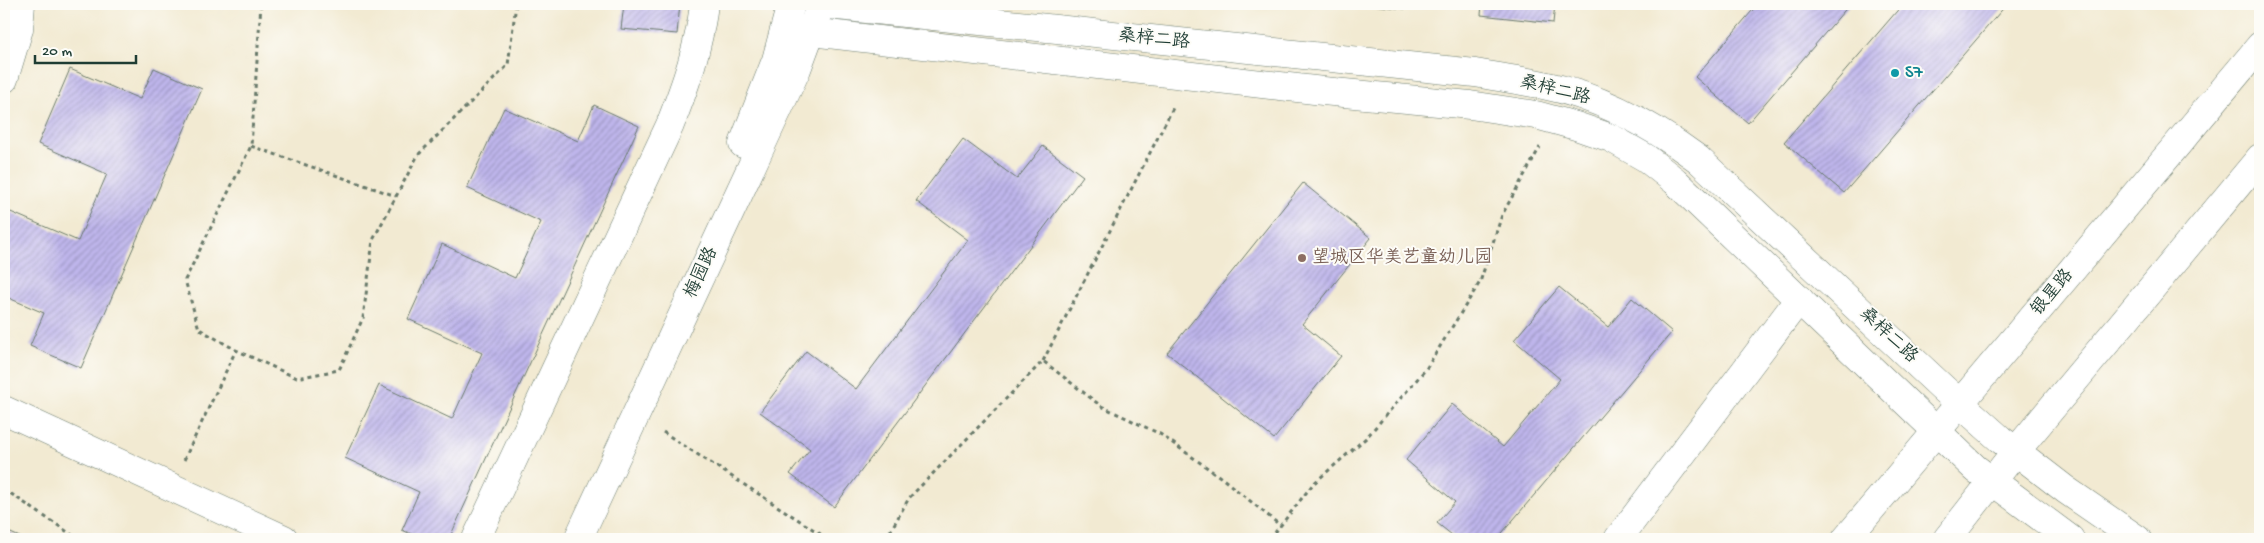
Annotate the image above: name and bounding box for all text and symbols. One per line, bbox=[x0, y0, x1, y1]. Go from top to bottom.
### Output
street label: 桑梓二路 bbox=[1117, 25, 1191, 54]
scale bar bbox=[35, 32, 136, 64]
text: 20 m bbox=[42, 43, 72, 61]
place label: S7 bbox=[1905, 63, 1923, 84]
marker: S7 bbox=[1889, 67, 1901, 79]
street label: 桑梓二路 bbox=[1518, 71, 1593, 110]
street label: 梅园路 bbox=[680, 244, 723, 302]
place label: 望城区华美艺童幼儿园 bbox=[1312, 247, 1492, 269]
marker: 望城区华美艺童幼儿园 bbox=[1296, 252, 1308, 264]
street label: 银星路 bbox=[2027, 265, 2078, 320]
street label: 桑梓二路 bbox=[1855, 303, 1922, 368]

